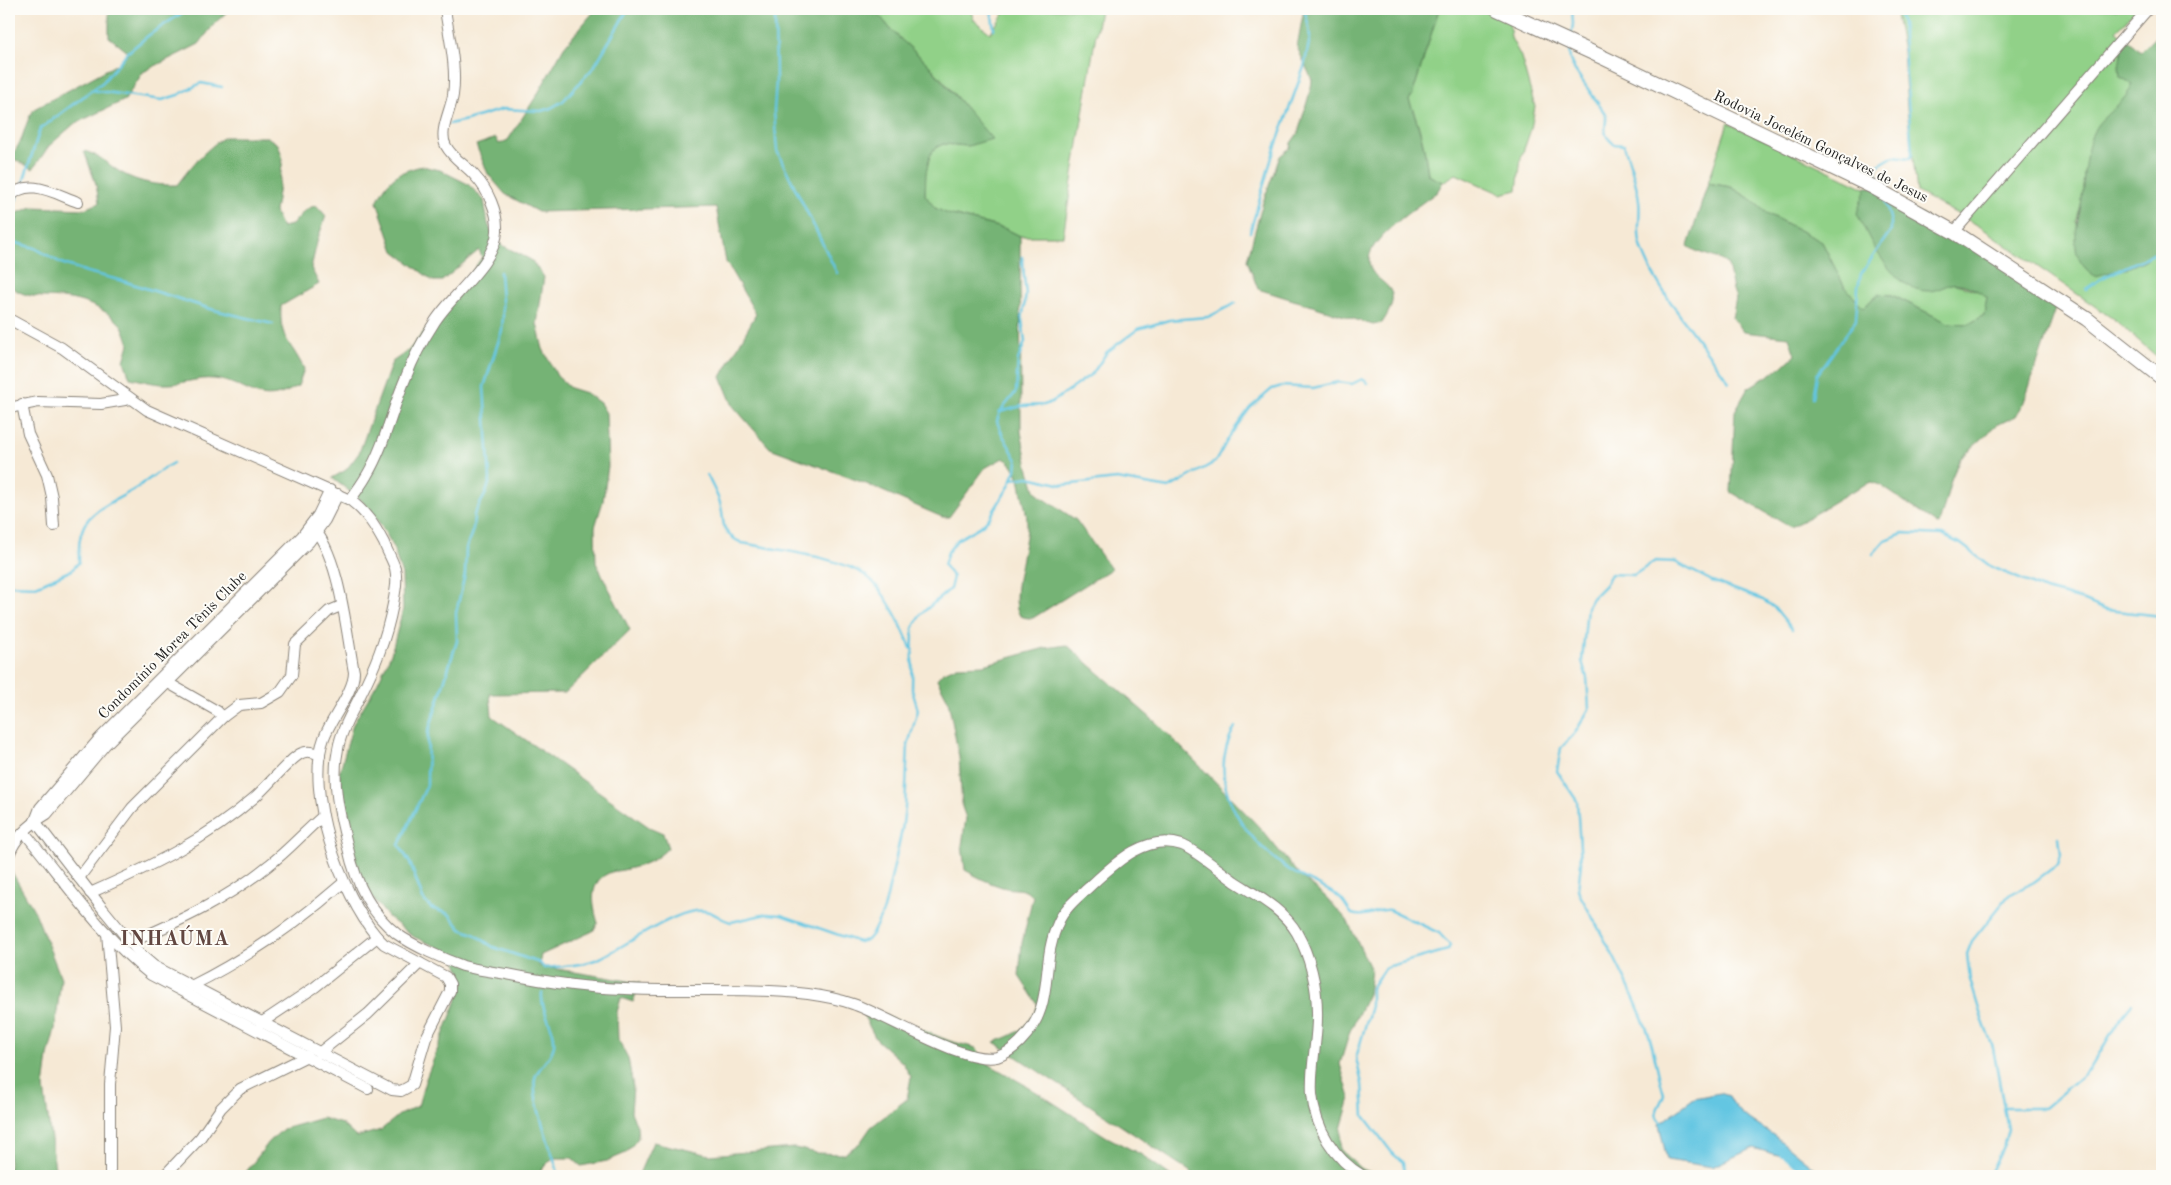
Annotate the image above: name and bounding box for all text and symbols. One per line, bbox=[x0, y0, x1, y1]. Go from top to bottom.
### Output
street label: Rodovia Jocelém Gonçalves de Jesus bbox=[1711, 89, 1930, 206]
street label: Condomínio Morea Tênis Clube bbox=[96, 569, 250, 723]
district label: INHAÚMA bbox=[120, 925, 230, 950]

